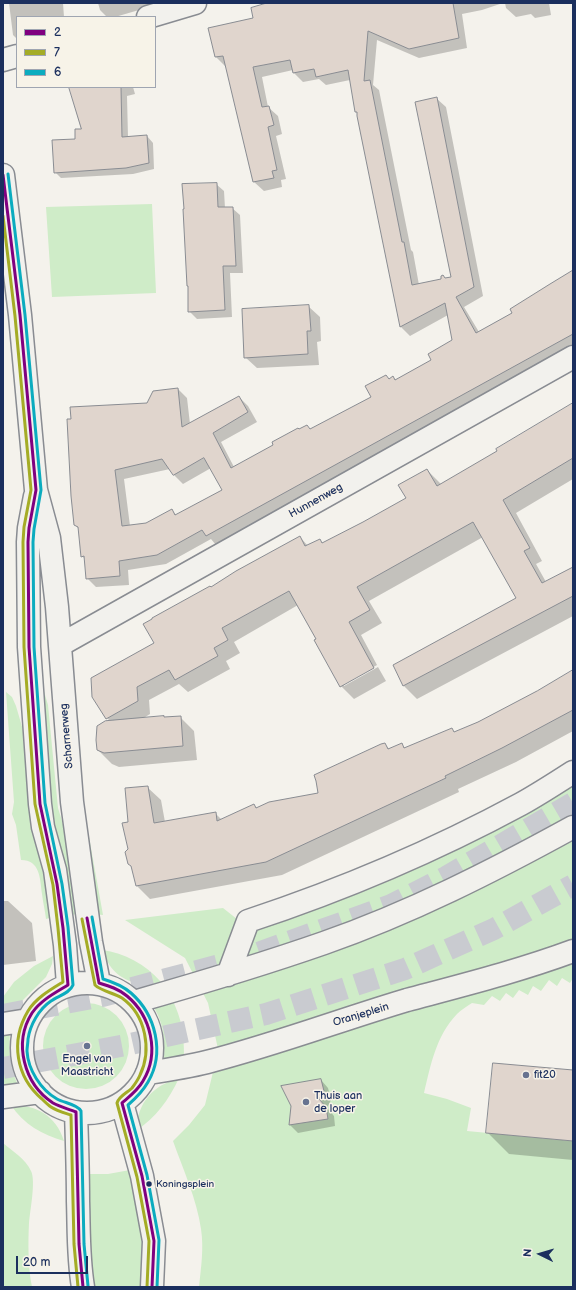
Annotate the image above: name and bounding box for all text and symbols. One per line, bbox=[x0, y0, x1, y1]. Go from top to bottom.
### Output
legend bbox=[16, 16, 156, 88]
text: 2 bbox=[54, 25, 61, 40]
text: 7 bbox=[54, 45, 60, 60]
text: 6 bbox=[54, 65, 61, 80]
street label: Hunnenweg bbox=[287, 481, 345, 521]
street label: Scharnerweg bbox=[58, 703, 76, 769]
street label: Oranjeplein bbox=[331, 1000, 391, 1030]
marker: Engel van Maastricht bbox=[82, 1041, 92, 1051]
place label: Engel van Maastricht bbox=[61, 1052, 113, 1078]
place label: fit20 bbox=[534, 1068, 556, 1082]
marker: fit20 bbox=[521, 1070, 531, 1080]
place label: Thuis aan de loper bbox=[314, 1089, 362, 1115]
marker: Thuis aan de loper bbox=[301, 1097, 311, 1107]
place label: Koningsplein bbox=[156, 1178, 214, 1190]
marker: Koningsplein bbox=[144, 1179, 154, 1189]
north arrow bbox=[520, 1234, 560, 1274]
scale bar bbox=[18, 1248, 90, 1274]
text: N bbox=[521, 1248, 534, 1258]
text: 20 m bbox=[23, 1255, 50, 1270]

